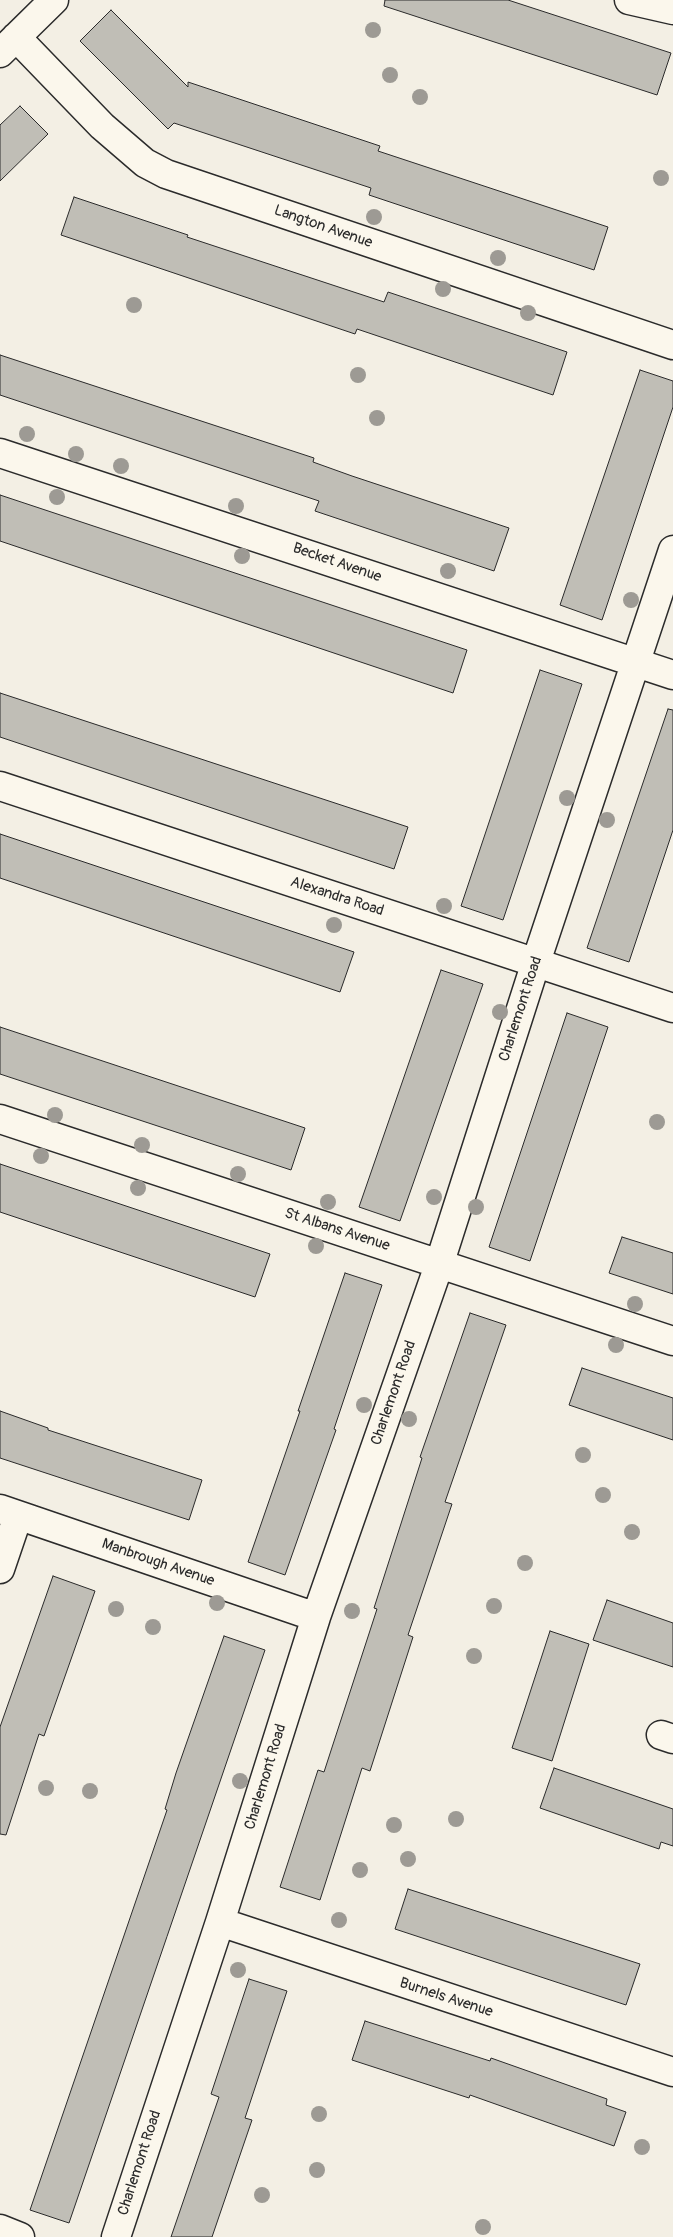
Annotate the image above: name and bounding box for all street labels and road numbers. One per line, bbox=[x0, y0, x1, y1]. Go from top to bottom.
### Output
street label: Langton Avenue bbox=[271, 202, 375, 252]
street label: Becket Avenue bbox=[290, 539, 384, 587]
street label: Alexandra Road bbox=[288, 873, 386, 921]
street label: Charlemont Road bbox=[496, 954, 546, 1064]
street label: St Albans Avenue bbox=[282, 1205, 392, 1255]
street label: Charlemont Road bbox=[368, 1338, 420, 1448]
street label: Manbrough Avenue bbox=[99, 1535, 217, 1591]
street label: Charlemont Road bbox=[241, 1722, 291, 1832]
street label: Burnels Avenue bbox=[397, 1974, 495, 2022]
street label: Charlemont Road bbox=[115, 2108, 165, 2218]

